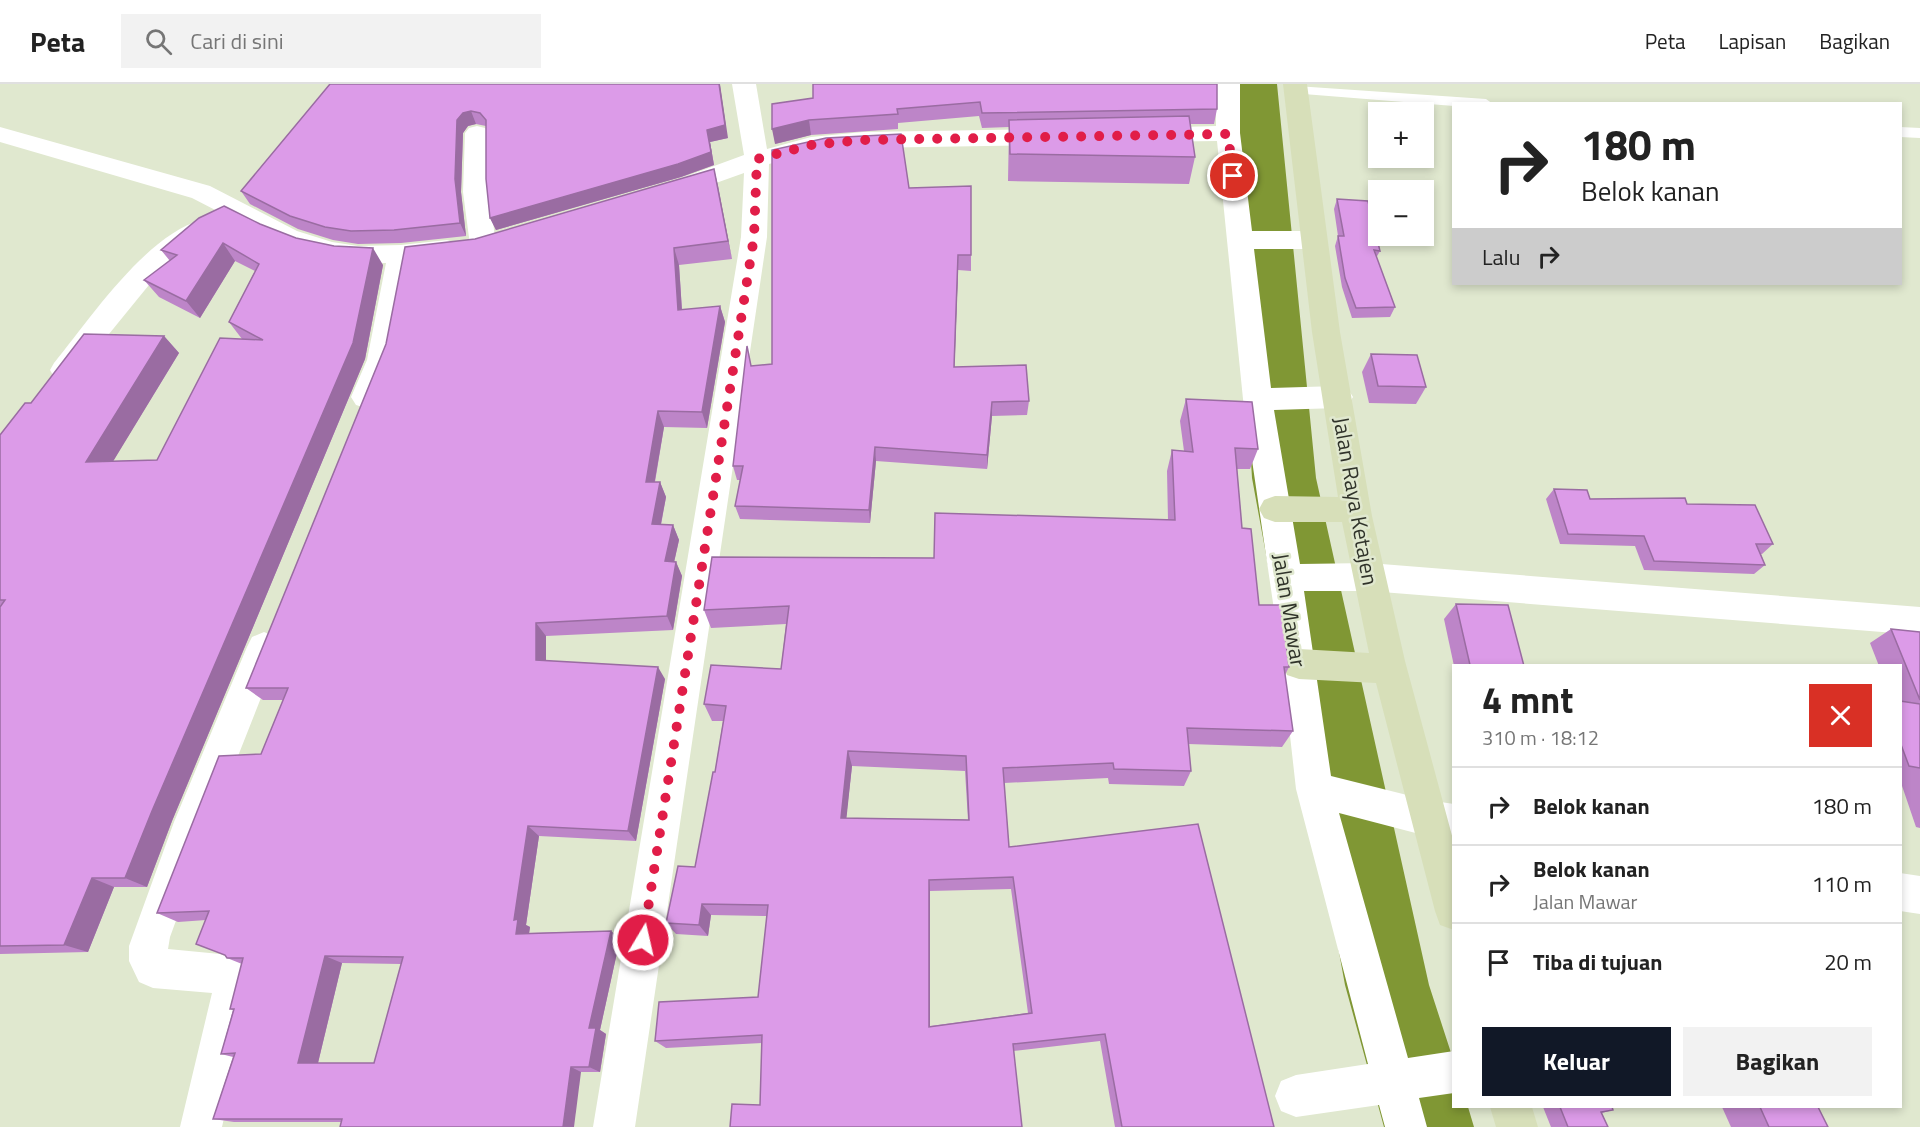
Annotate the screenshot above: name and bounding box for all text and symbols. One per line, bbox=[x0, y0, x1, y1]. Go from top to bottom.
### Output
search box bbox=[121, 14, 541, 68]
text: Peta bbox=[30, 20, 85, 63]
text: Cari di sini bbox=[190, 24, 284, 58]
icon: search bbox=[142, 25, 175, 58]
text: Peta bbox=[1645, 25, 1686, 57]
text: Lapisan bbox=[1719, 25, 1786, 57]
text: Bagikan bbox=[1819, 25, 1890, 57]
map controls bbox=[1368, 102, 1434, 246]
button: + bbox=[1368, 102, 1434, 168]
text: 180 m bbox=[1581, 112, 1696, 176]
icon: right bbox=[1482, 126, 1560, 204]
pin bbox=[1207, 150, 1258, 201]
icon: arrive bbox=[1216, 159, 1249, 192]
text: Belok kanan bbox=[1581, 170, 1720, 211]
button: − bbox=[1368, 180, 1434, 246]
text: Lalu bbox=[1482, 240, 1520, 274]
icon: right bbox=[1532, 240, 1565, 273]
street label: Jalan Raya Ketajen bbox=[1324, 414, 1388, 588]
street label: Jalan Mawar bbox=[1264, 551, 1316, 670]
text: 4 mnt bbox=[1482, 672, 1573, 727]
button: close bbox=[1809, 684, 1872, 747]
text: 310 m · 18:12 bbox=[1482, 722, 1599, 753]
text: Belok kanan bbox=[1533, 789, 1650, 823]
text: 180 m bbox=[1812, 789, 1872, 823]
icon: right bbox=[1482, 790, 1515, 823]
text: Belok kanan bbox=[1533, 852, 1650, 886]
text: 110 m bbox=[1812, 867, 1872, 901]
icon: right bbox=[1482, 868, 1515, 901]
text: Jalan Mawar bbox=[1533, 886, 1637, 917]
position arrow bbox=[611, 908, 675, 972]
text: Tiba di tujuan bbox=[1533, 945, 1662, 979]
text: 20 m bbox=[1824, 945, 1872, 979]
icon: arrive bbox=[1482, 946, 1515, 979]
button: Keluar bbox=[1482, 1027, 1671, 1096]
button: Bagikan bbox=[1683, 1027, 1872, 1096]

